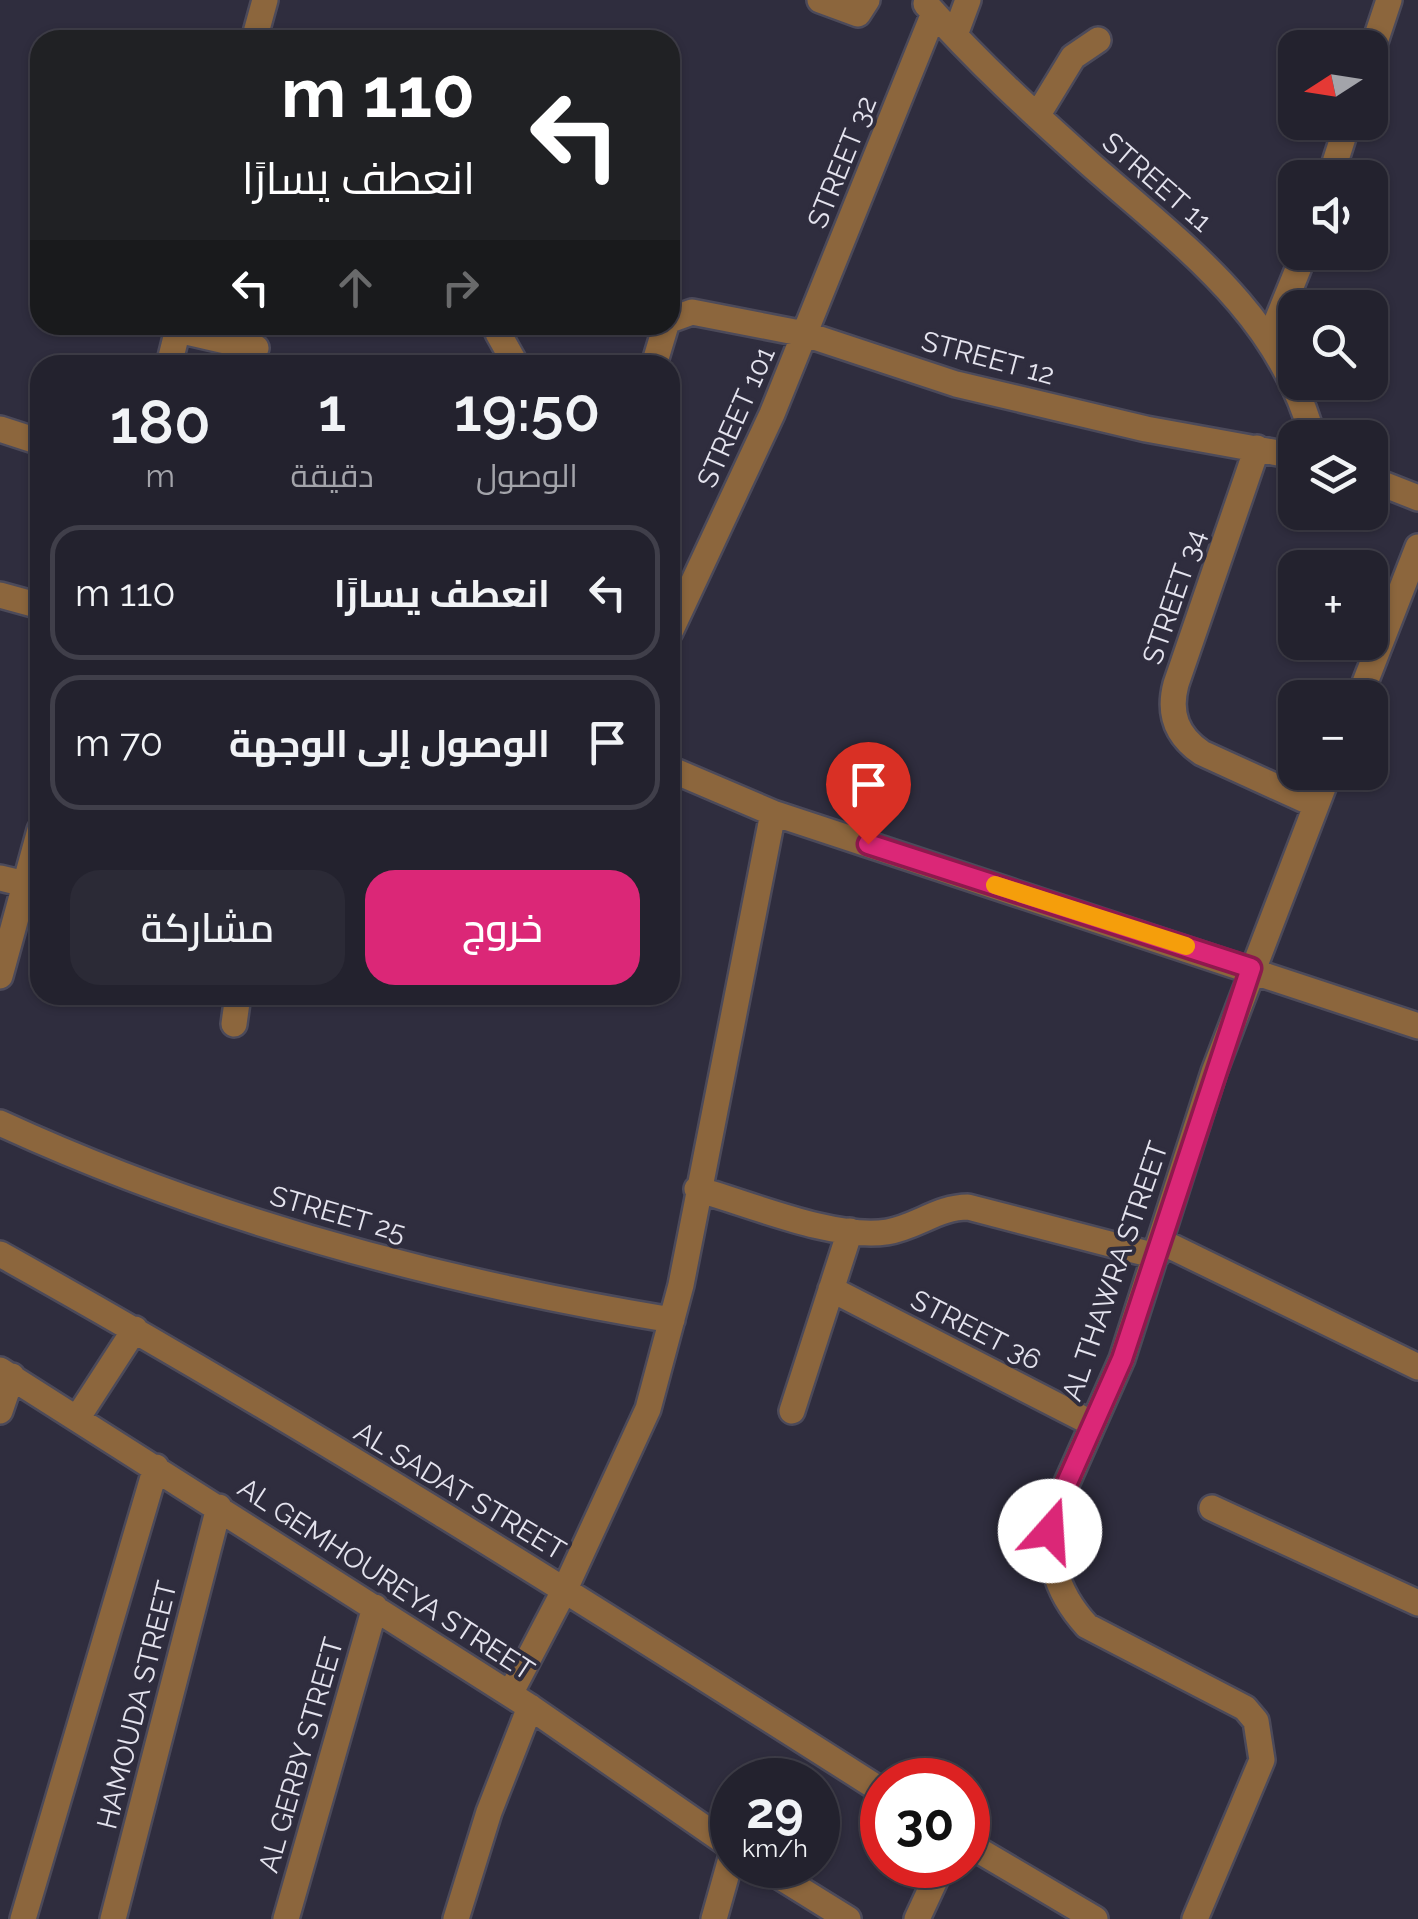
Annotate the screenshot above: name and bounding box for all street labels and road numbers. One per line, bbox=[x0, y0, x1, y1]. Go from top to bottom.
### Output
street label: STREET 32 bbox=[801, 91, 883, 233]
street label: STREET 11 bbox=[1096, 126, 1218, 238]
street label: STREET 12 bbox=[918, 324, 1058, 392]
street label: STREET 101 bbox=[690, 341, 782, 493]
street label: STREET 34 bbox=[1136, 525, 1212, 669]
street label: AL THAWRA STREET bbox=[1055, 1137, 1175, 1405]
street label: STREET 25 bbox=[266, 1179, 410, 1249]
street label: STREET 36 bbox=[905, 1283, 1047, 1377]
street label: AL SADAT STREET bbox=[348, 1415, 572, 1567]
street label: AL GEMHOUREYA STREET bbox=[232, 1471, 540, 1687]
street label: HAMOUDA STREET bbox=[90, 1578, 184, 1832]
street label: AL GERBY STREET bbox=[252, 1634, 350, 1876]

